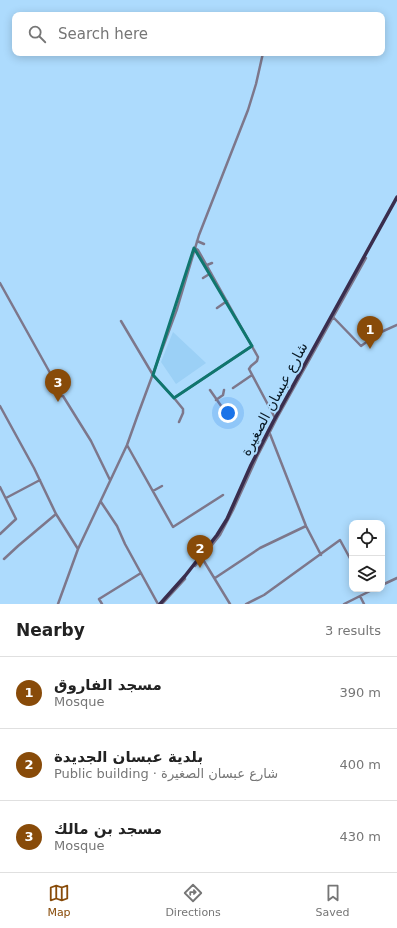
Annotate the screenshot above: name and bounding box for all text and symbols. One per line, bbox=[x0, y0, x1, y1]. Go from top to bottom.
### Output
search box bbox=[12, 12, 385, 56]
icon: search bbox=[26, 23, 48, 45]
text: Search here bbox=[58, 25, 148, 43]
pin: 1 bbox=[357, 316, 383, 349]
street label: شارع عبسان الصغيرة bbox=[237, 340, 312, 459]
pin: 3 bbox=[45, 369, 71, 402]
your location bbox=[218, 403, 238, 423]
map controls bbox=[349, 520, 385, 592]
button: locate bbox=[349, 520, 385, 556]
pin: 2 bbox=[187, 535, 213, 568]
button: layers bbox=[349, 556, 385, 592]
text: Nearby bbox=[16, 620, 85, 640]
text: 3 results bbox=[325, 623, 381, 638]
text: مسجد الفاروق bbox=[54, 676, 162, 694]
text: 1 bbox=[24, 685, 34, 700]
text: 390 m bbox=[339, 685, 381, 700]
text: Mosque bbox=[54, 694, 104, 709]
text: بلدية عبسان الجديدة bbox=[54, 748, 203, 766]
text: 2 bbox=[24, 757, 34, 772]
text: 400 m bbox=[339, 757, 381, 772]
text: Public building · شارع عبسان الصغيرة bbox=[54, 766, 278, 781]
text: مسجد بن مالك bbox=[54, 820, 162, 838]
text: 3 bbox=[24, 829, 34, 844]
text: 430 m bbox=[339, 829, 381, 844]
text: Mosque bbox=[54, 838, 104, 853]
tab: Map bbox=[47, 882, 71, 919]
tab: Directions bbox=[165, 882, 221, 919]
tab: Saved bbox=[316, 882, 350, 919]

